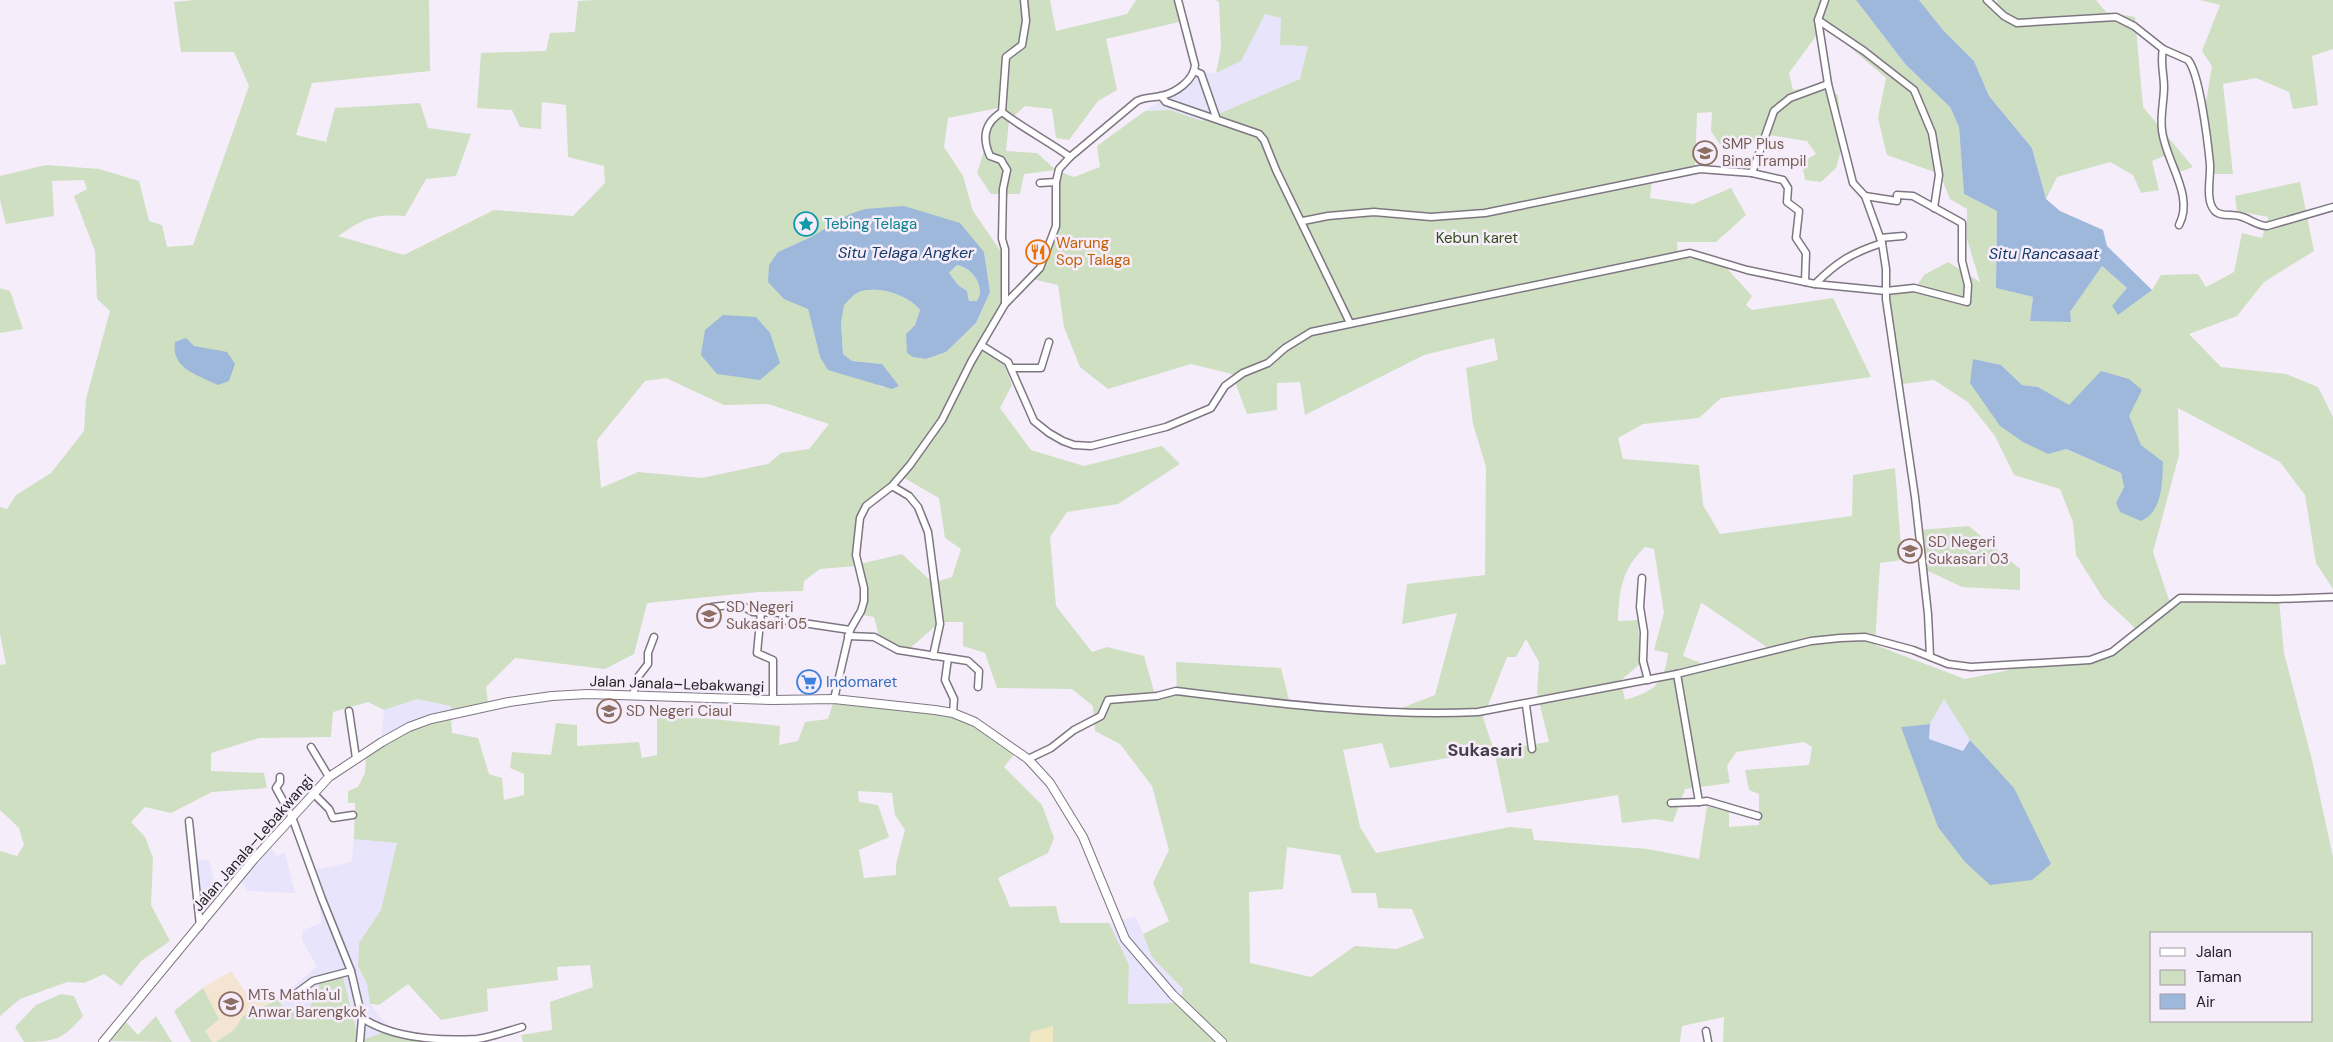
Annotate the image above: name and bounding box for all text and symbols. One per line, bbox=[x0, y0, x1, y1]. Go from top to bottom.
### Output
place label: SMP Plus Bina Trampil bbox=[1722, 134, 1806, 171]
school or university icon: SMP Plus Bina Trampil bbox=[1692, 140, 1718, 166]
place icon: Tebing Telaga bbox=[793, 211, 819, 237]
place label: Tebing Telaga bbox=[824, 214, 917, 234]
park label: Kebun karet bbox=[1436, 228, 1518, 248]
place label: Warung Sop Talaga bbox=[1056, 233, 1130, 270]
restaurant icon: Warung Sop Talaga bbox=[1025, 239, 1051, 265]
water label: Situ Telaga Angker bbox=[838, 242, 975, 263]
water label: Situ Rancasaat bbox=[1989, 243, 2100, 264]
place label: SD Negeri Sukasari 03 bbox=[1928, 532, 2009, 569]
school or university icon: SD Negeri Sukasari 03 bbox=[1897, 538, 1923, 564]
place label: SD Negeri Sukasari 05 bbox=[726, 597, 807, 634]
school or university icon: SD Negeri Sukasari 05 bbox=[696, 603, 722, 629]
supermarket icon: Indomaret bbox=[796, 669, 822, 695]
street label: Jalan Janala–Lebakwangi bbox=[589, 671, 765, 697]
place label: Indomaret bbox=[826, 672, 897, 692]
school or university icon: SD Negeri Ciaul bbox=[596, 698, 622, 724]
place label: SD Negeri Ciaul bbox=[626, 701, 732, 721]
district label: Sukasari bbox=[1448, 738, 1522, 762]
street label: Jalan Janala–Lebakwangi bbox=[188, 770, 318, 916]
legend bbox=[2150, 932, 2313, 1022]
text: Jalan bbox=[2196, 942, 2232, 962]
text: Taman bbox=[2196, 967, 2242, 987]
place label: MTs Mathla'ul Anwar Barengkok bbox=[248, 985, 367, 1022]
school or university icon: MTs Mathla'ul Anwar Barengkok bbox=[218, 991, 244, 1017]
text: Air bbox=[2196, 992, 2216, 1012]

